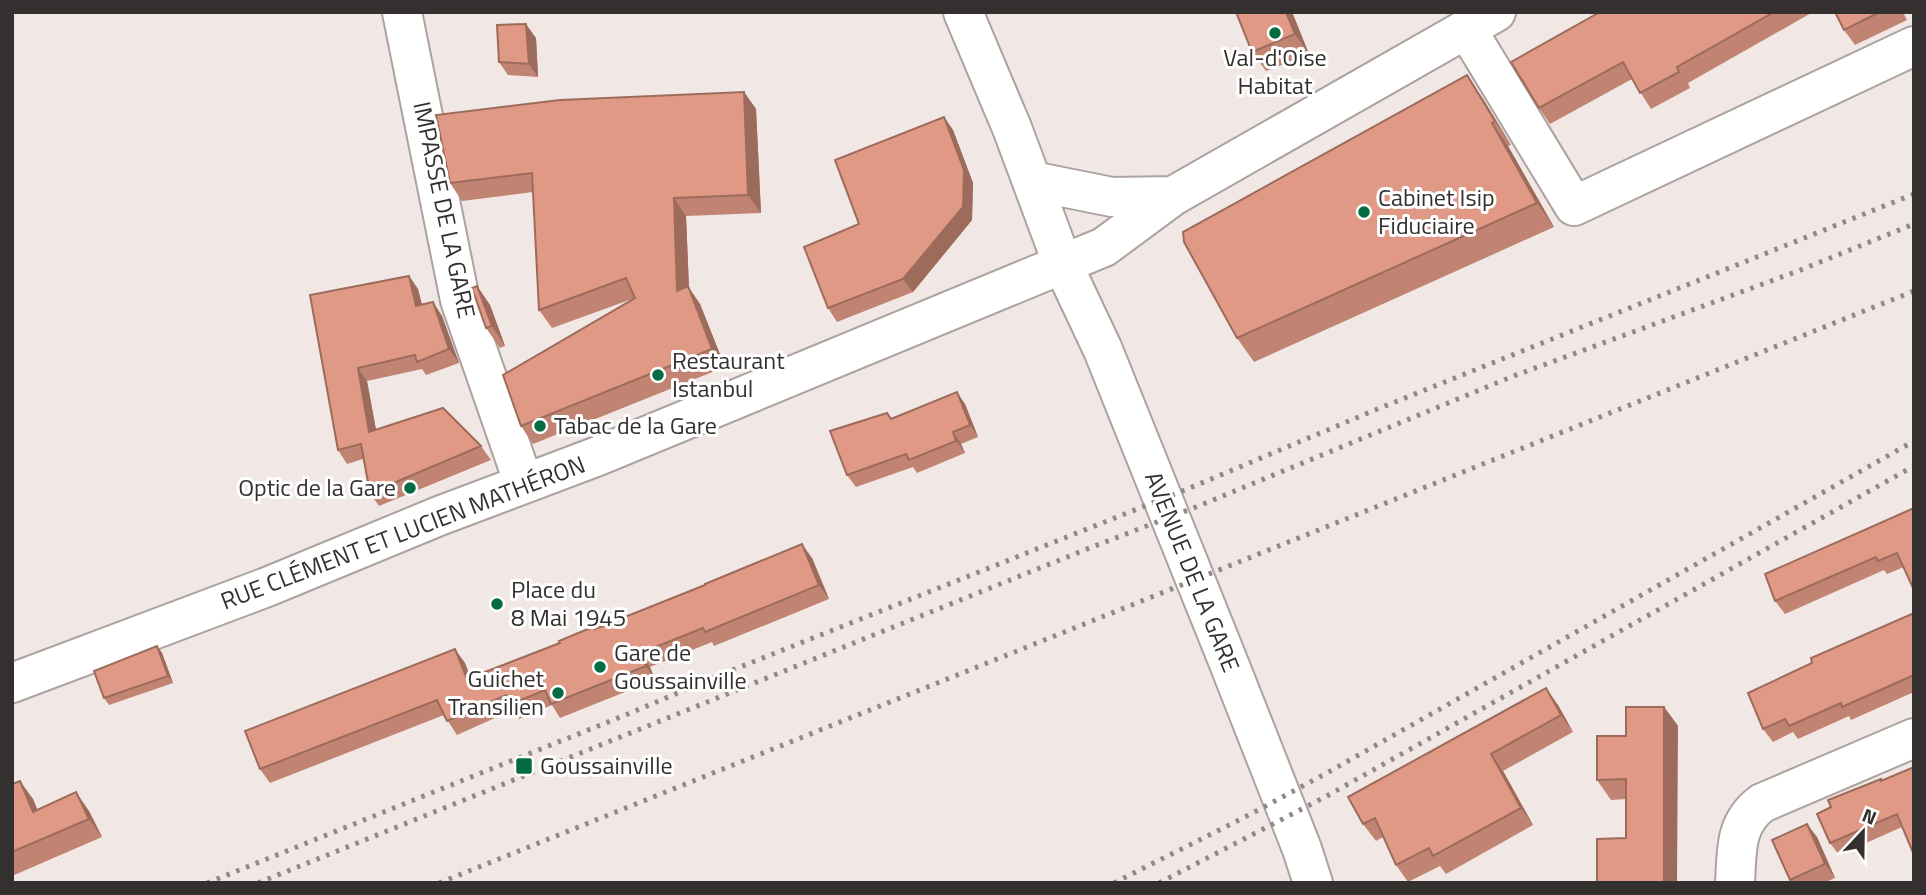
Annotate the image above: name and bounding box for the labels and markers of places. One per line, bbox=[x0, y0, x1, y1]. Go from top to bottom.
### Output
marker: Val-d'Oise Habitat bbox=[1267, 25, 1283, 41]
place label: Val-d'Oise Habitat bbox=[1223, 39, 1327, 103]
place label: Cabinet Isip Fiduciaire bbox=[1378, 179, 1495, 243]
marker: Cabinet Isip Fiduciaire bbox=[1356, 204, 1372, 220]
place label: Restaurant Istanbul bbox=[672, 342, 785, 406]
marker: Restaurant Istanbul bbox=[650, 367, 666, 383]
place label: Tabac de la Gare bbox=[554, 407, 717, 443]
marker: Tabac de la Gare bbox=[532, 418, 548, 434]
place label: Optic de la Gare bbox=[238, 469, 396, 505]
marker: Optic de la Gare bbox=[402, 480, 418, 496]
place label: Place du 8 Mai 1945 bbox=[511, 571, 626, 635]
marker: Place du 8 Mai 1945 bbox=[489, 596, 505, 612]
place label: Gare de Goussainville bbox=[614, 634, 747, 698]
marker: Gare de Goussainville bbox=[592, 659, 608, 675]
place label: Guichet Transilien bbox=[448, 660, 545, 724]
marker: Guichet Transilien bbox=[550, 685, 566, 701]
place label: Goussainville bbox=[540, 747, 673, 783]
marker: Goussainville bbox=[514, 756, 534, 776]

